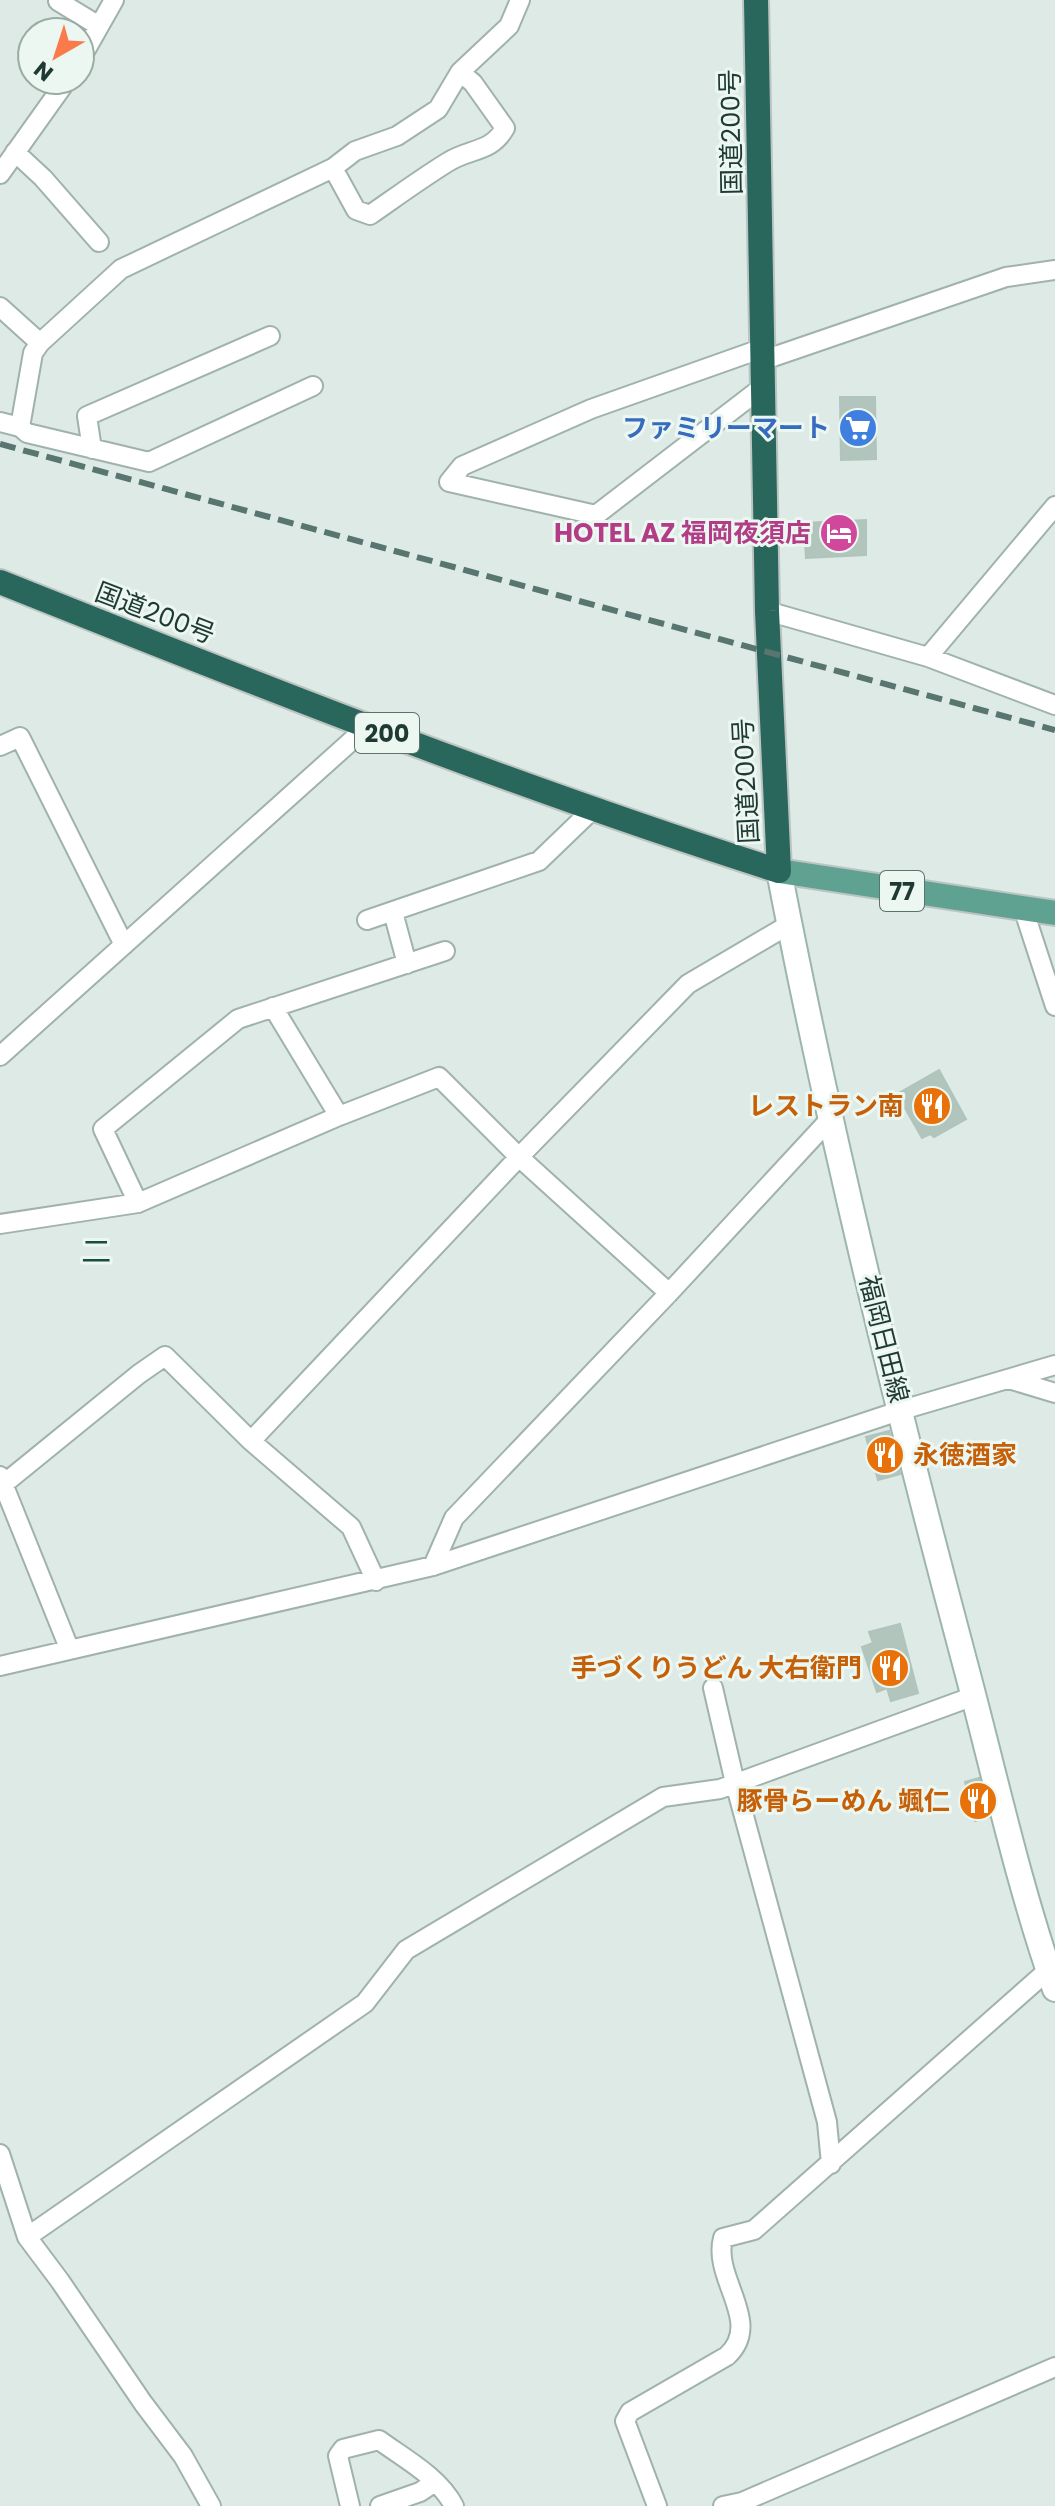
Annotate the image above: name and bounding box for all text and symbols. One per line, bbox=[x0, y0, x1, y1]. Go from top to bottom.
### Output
north arrow bbox=[16, 16, 96, 96]
text: N bbox=[28, 54, 60, 88]
street label: 国道200号 bbox=[712, 69, 750, 195]
supermarket icon: ファミリーマート bbox=[837, 407, 879, 449]
place label: ファミリーマート bbox=[622, 410, 830, 446]
hotel icon: HOTEL AZ 福岡夜須店 bbox=[818, 512, 860, 554]
place label: HOTEL AZ 福岡夜須店 bbox=[554, 515, 811, 551]
street label: 国道200号 bbox=[90, 574, 220, 652]
road number: 200 bbox=[355, 713, 419, 753]
street label: 国道200号 bbox=[725, 717, 767, 845]
road number: 77 bbox=[880, 871, 924, 911]
restaurant icon: レストラン南 bbox=[911, 1085, 953, 1127]
place label: レストラン南 bbox=[748, 1088, 904, 1124]
district label: 二 bbox=[81, 1230, 111, 1273]
street label: 福岡日田線 bbox=[851, 1272, 917, 1406]
restaurant icon: 永徳酒家 bbox=[864, 1434, 906, 1476]
place label: 永徳酒家 bbox=[913, 1437, 1017, 1473]
restaurant icon: 手づくりうどん 大右衛門 bbox=[869, 1647, 911, 1689]
place label: 手づくりうどん 大右衛門 bbox=[570, 1650, 862, 1686]
restaurant icon: 豚骨らーめん 颯仁 bbox=[957, 1780, 999, 1822]
place label: 豚骨らーめん 颯仁 bbox=[736, 1783, 950, 1819]

